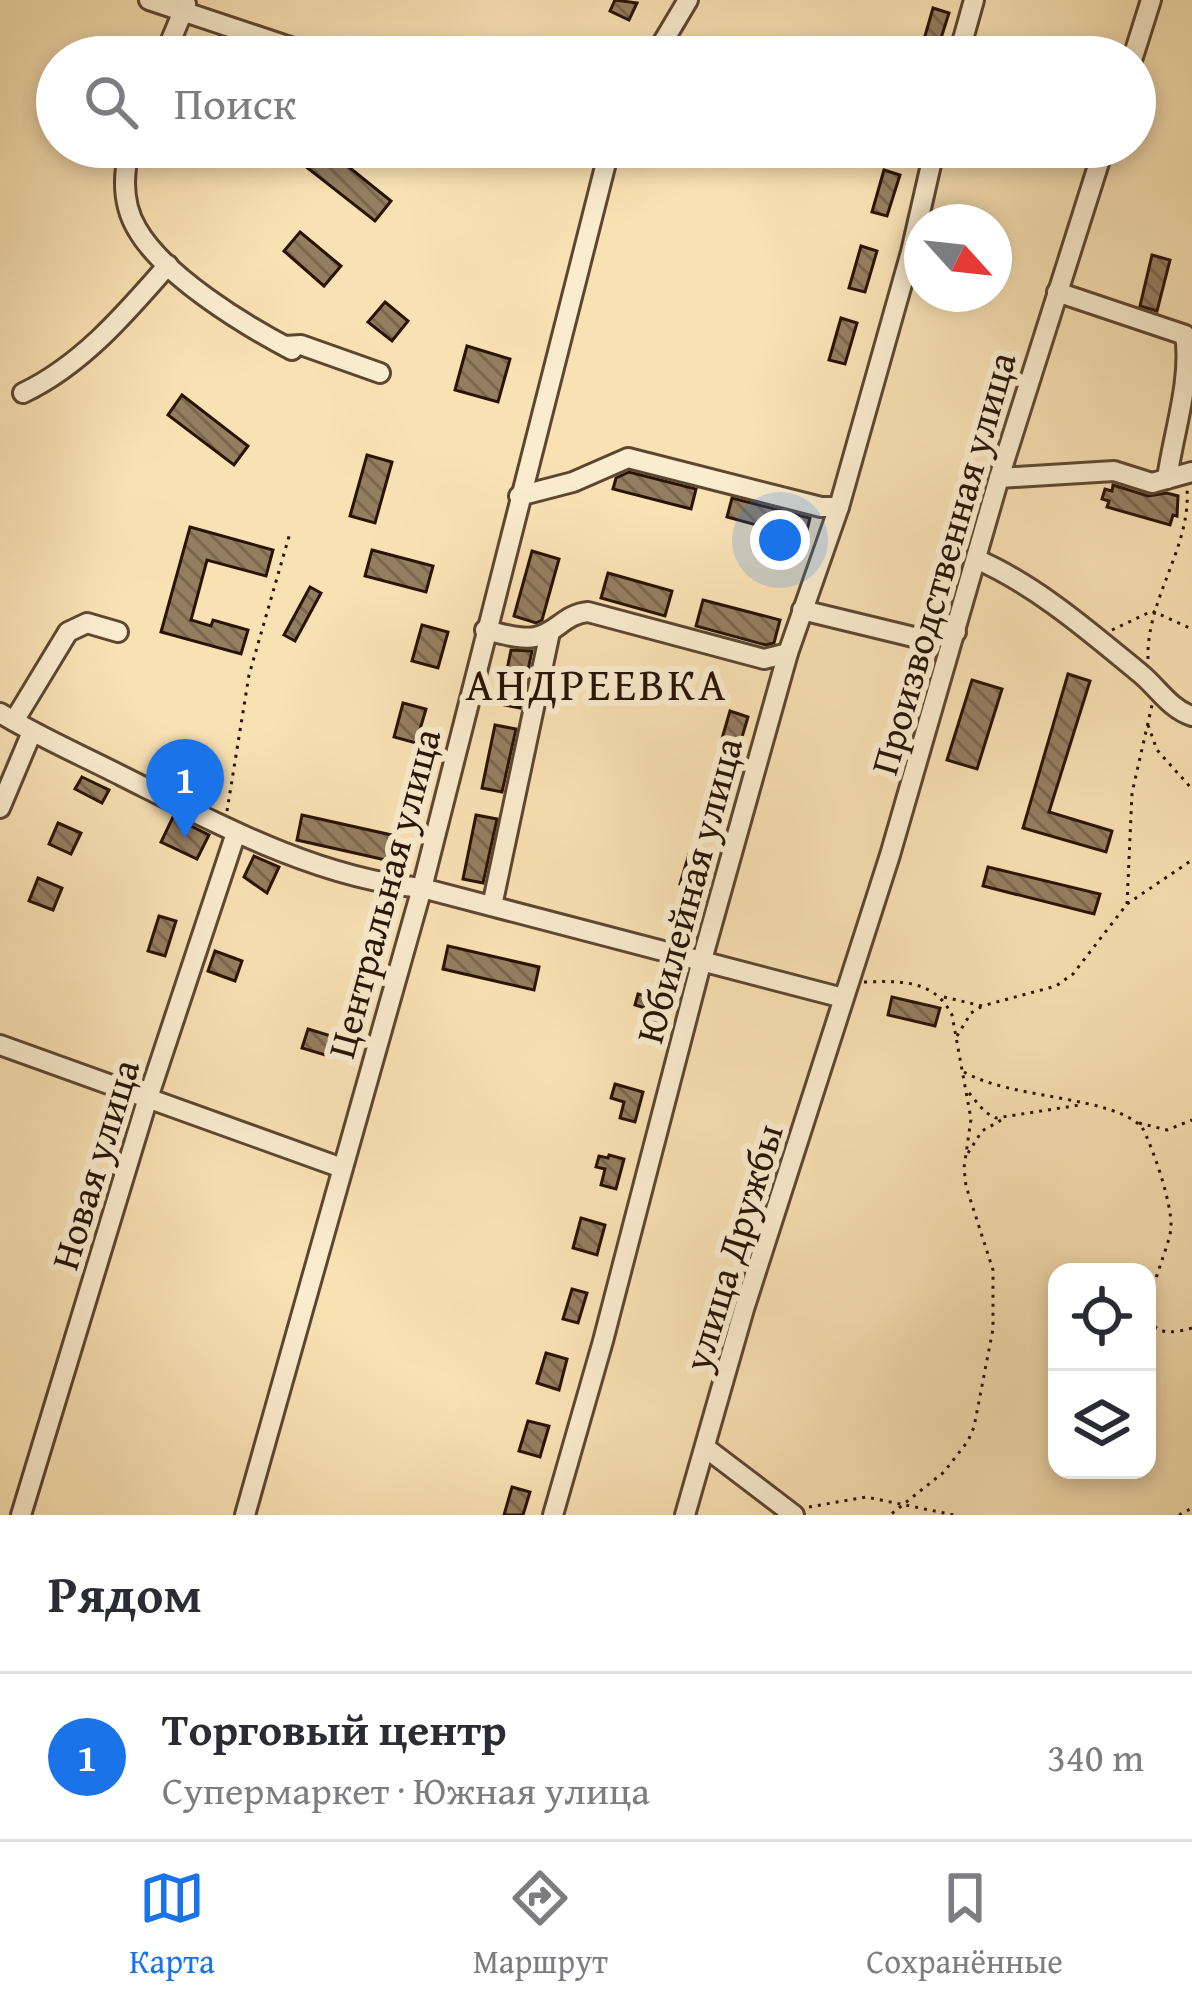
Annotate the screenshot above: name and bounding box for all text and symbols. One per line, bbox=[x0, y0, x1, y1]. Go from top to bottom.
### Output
search box bbox=[36, 36, 1156, 168]
icon: search bbox=[78, 69, 144, 135]
text: Поиск bbox=[174, 70, 296, 135]
north arrow bbox=[904, 204, 1012, 312]
street label: Производственная улица bbox=[854, 345, 1030, 781]
your location bbox=[750, 510, 810, 570]
district label: АНДРЕЕВКА bbox=[465, 651, 729, 716]
street label: Центральная улица bbox=[312, 721, 455, 1064]
street label: Юбилейная улица bbox=[620, 730, 756, 1049]
pin: 1 bbox=[146, 739, 224, 838]
street label: Новая улица bbox=[35, 1051, 153, 1276]
street label: улица Дружбы bbox=[667, 1116, 797, 1378]
map controls bbox=[1048, 1263, 1156, 1479]
button: locate bbox=[1048, 1263, 1156, 1371]
button: layers bbox=[1048, 1371, 1156, 1479]
text: Рядом bbox=[48, 1556, 202, 1631]
text: Торговый центр bbox=[162, 1696, 507, 1761]
text: 1 bbox=[77, 1728, 97, 1785]
text: 340 m bbox=[1047, 1728, 1144, 1785]
text: Супермаркет · Южная улица bbox=[162, 1761, 650, 1818]
tab: Карта bbox=[129, 1865, 215, 1985]
tab: Маршрут bbox=[473, 1865, 608, 1985]
tab: Сохранённые bbox=[866, 1865, 1063, 1985]

